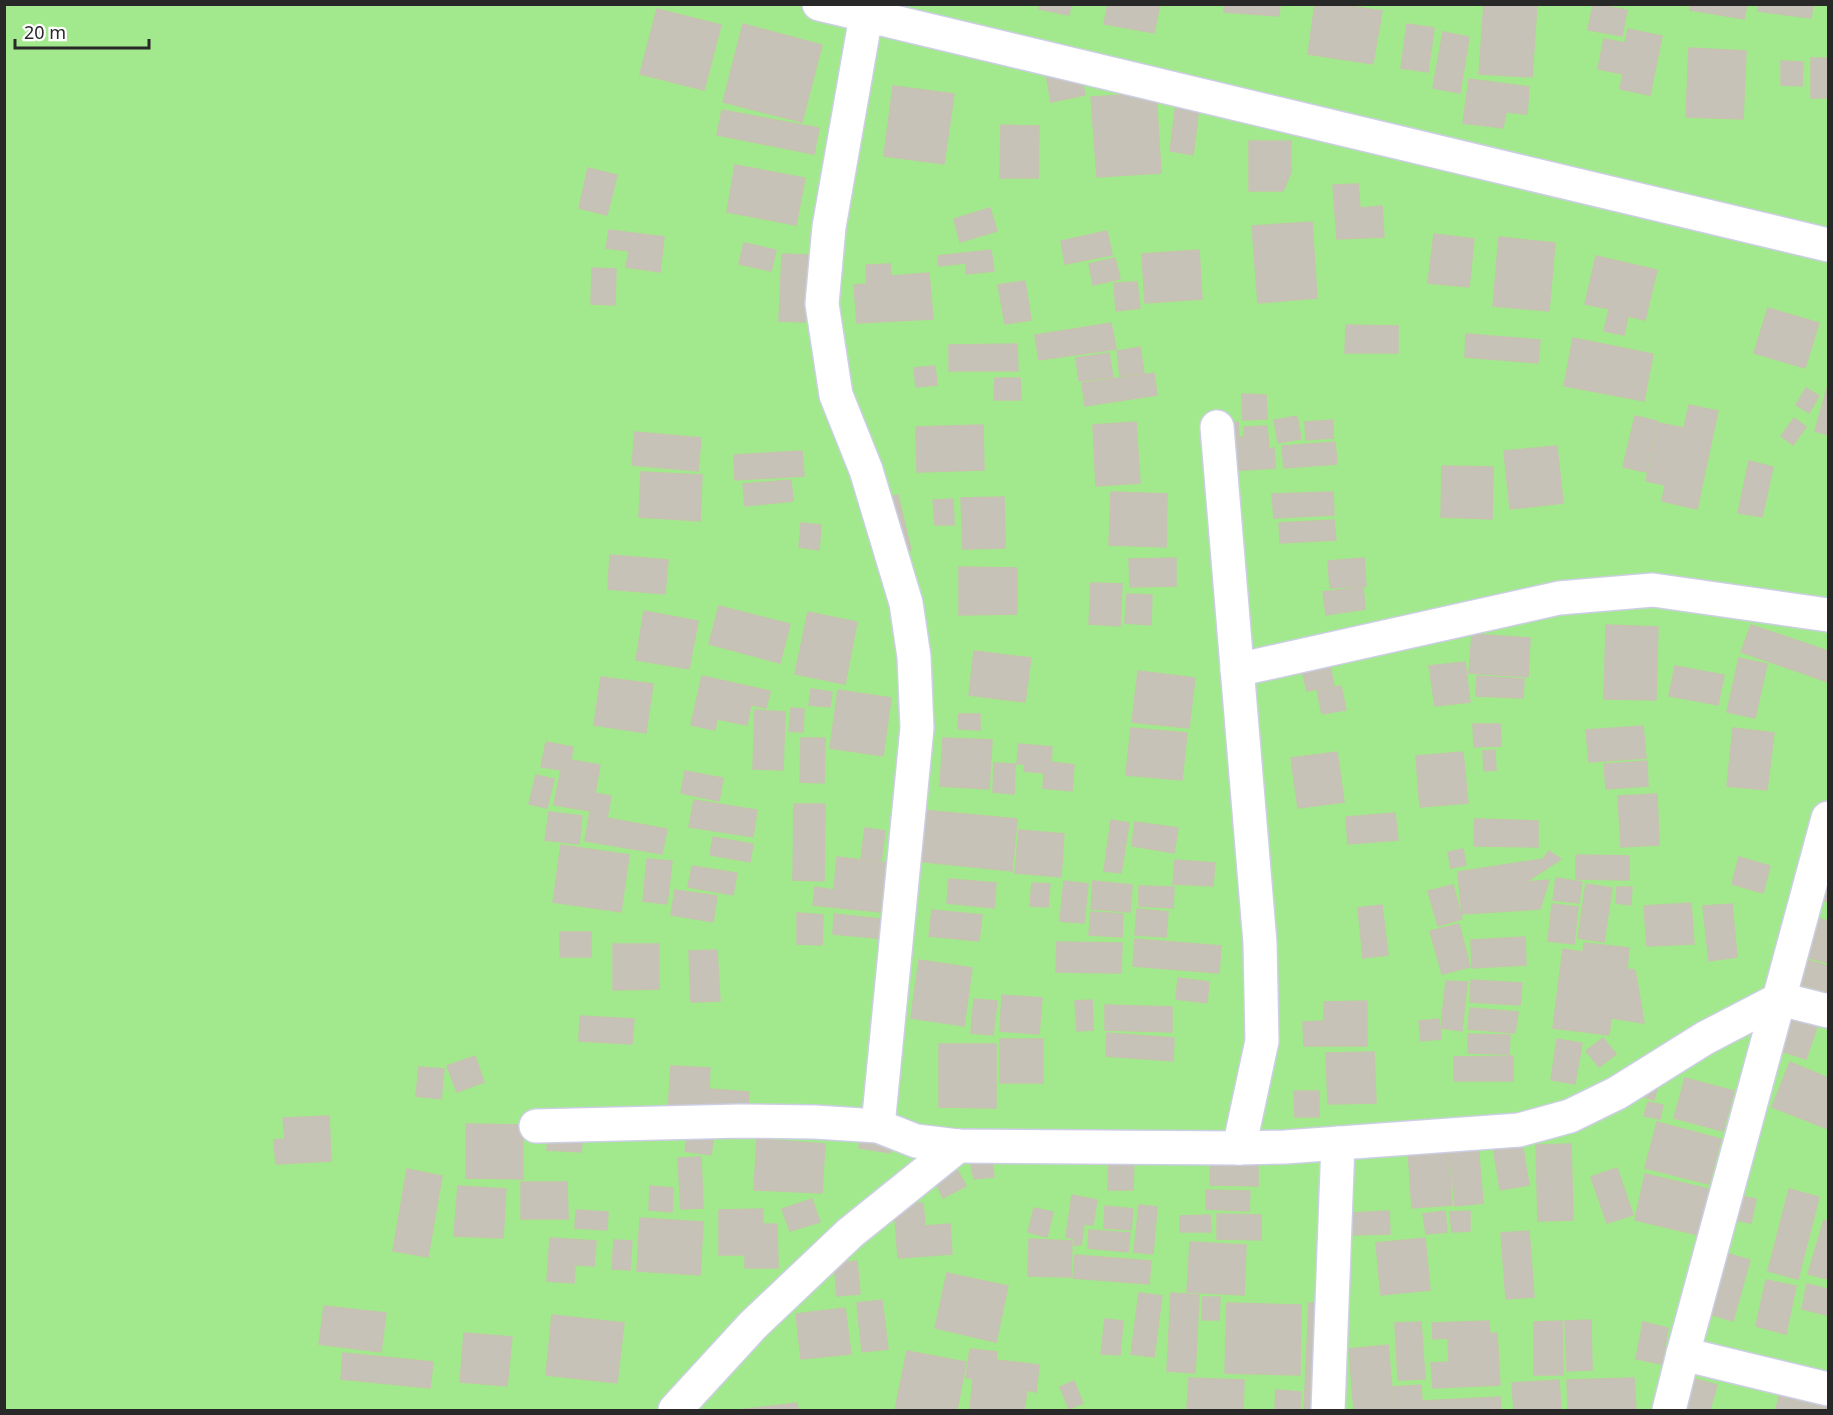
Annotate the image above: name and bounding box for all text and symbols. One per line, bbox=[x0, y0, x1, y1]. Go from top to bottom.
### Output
scale bar bbox=[15, 12, 148, 50]
text: 20 m bbox=[24, 20, 66, 44]

